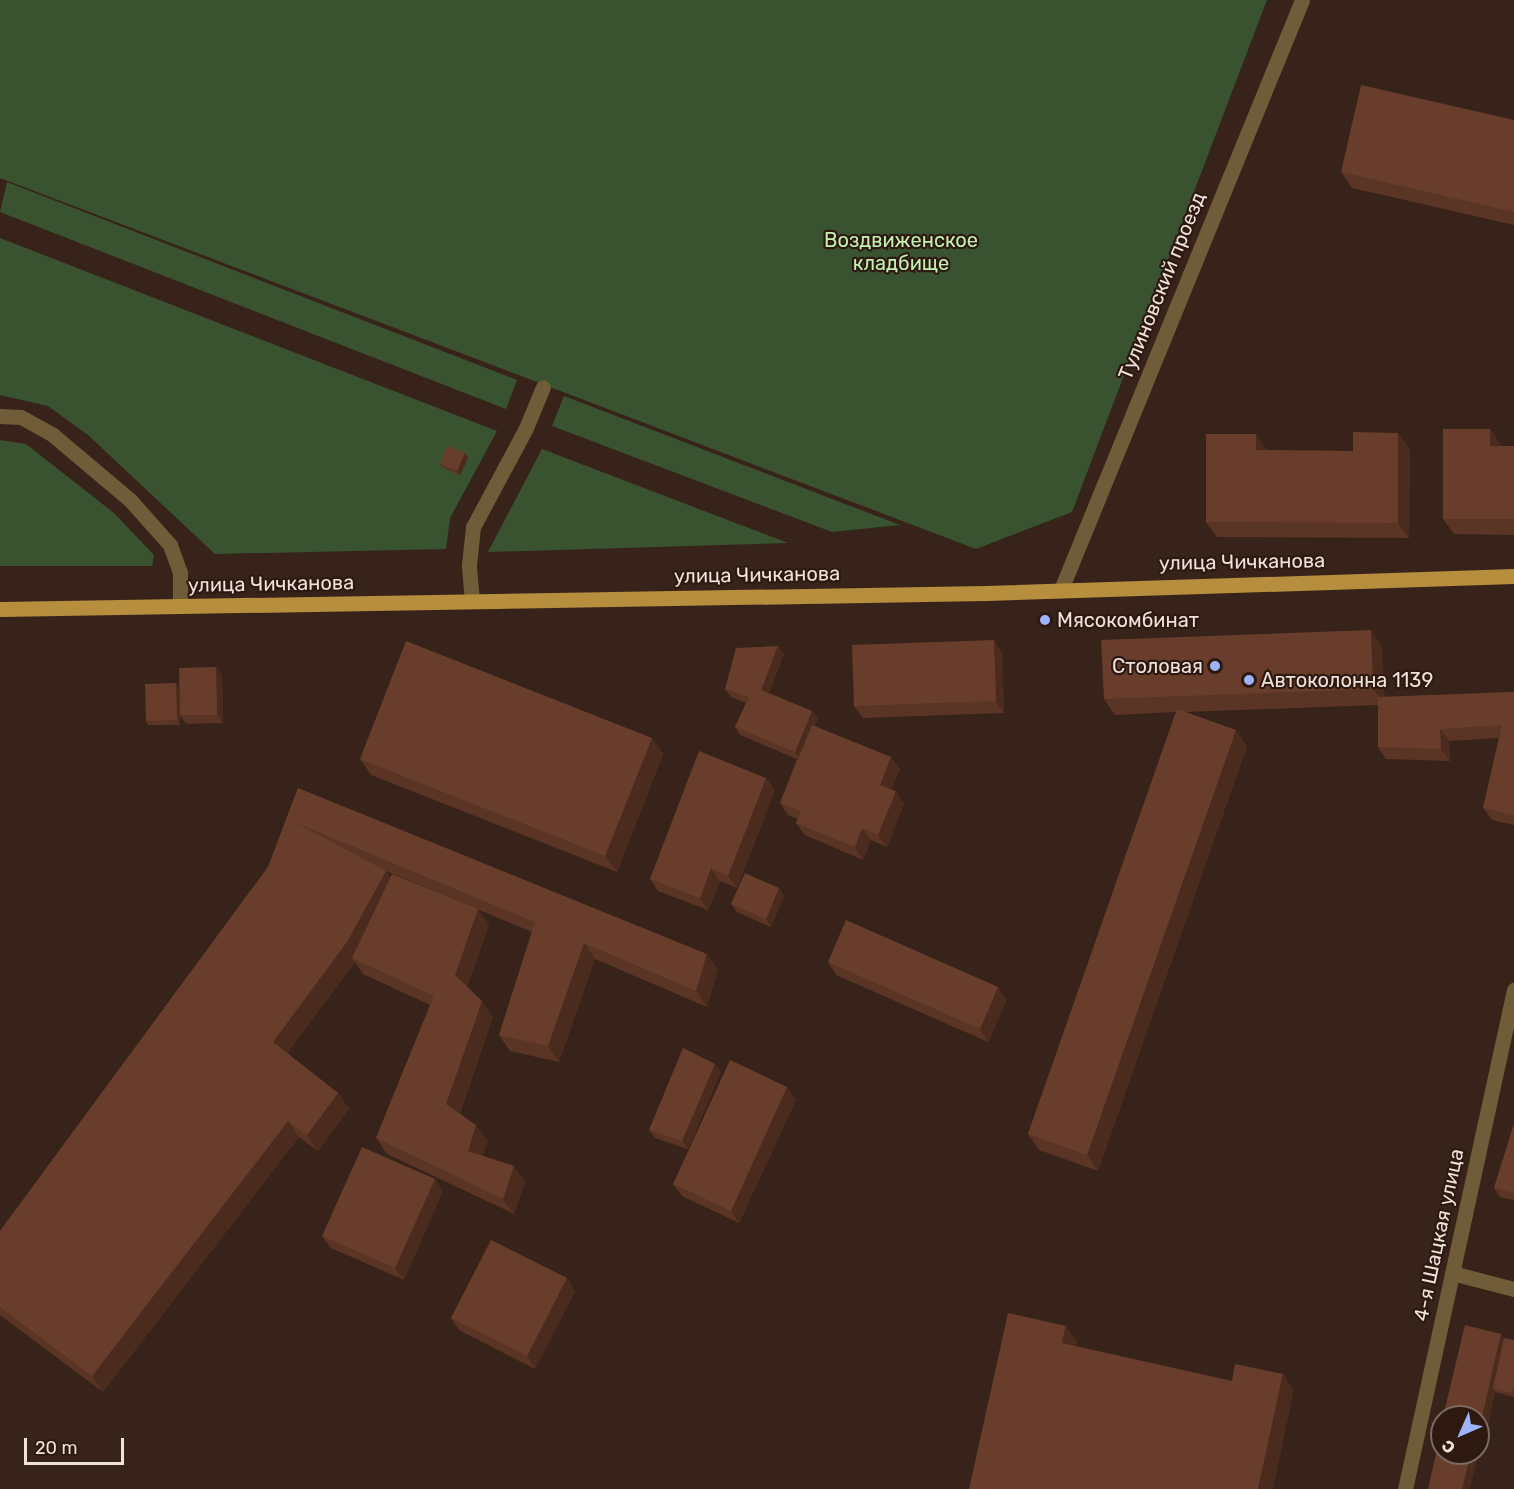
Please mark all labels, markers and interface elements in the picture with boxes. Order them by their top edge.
street label: Тулиновский проезд [1113,189,1211,383]
park label: Воздвиженское кладбище [824,228,978,275]
street label: улица Чичканова [1159,549,1325,575]
street label: улица Чичканова [674,562,840,588]
street label: улица Чичканова [188,571,354,597]
place label: Мясокомбинат [1057,608,1199,632]
marker: Мясокомбинат [1038,613,1052,627]
place label: Столовая [1112,654,1203,678]
marker: Столовая [1208,659,1222,673]
place label: Автоколонна 1139 [1261,668,1433,692]
marker: Автоколонна 1139 [1242,673,1256,687]
street label: 4-я Шацкая улица [1409,1147,1469,1323]
north arrow [1430,1405,1490,1465]
scale bar [27,1426,128,1464]
text: С [1438,1436,1459,1457]
text: 20 m [35,1437,77,1459]

